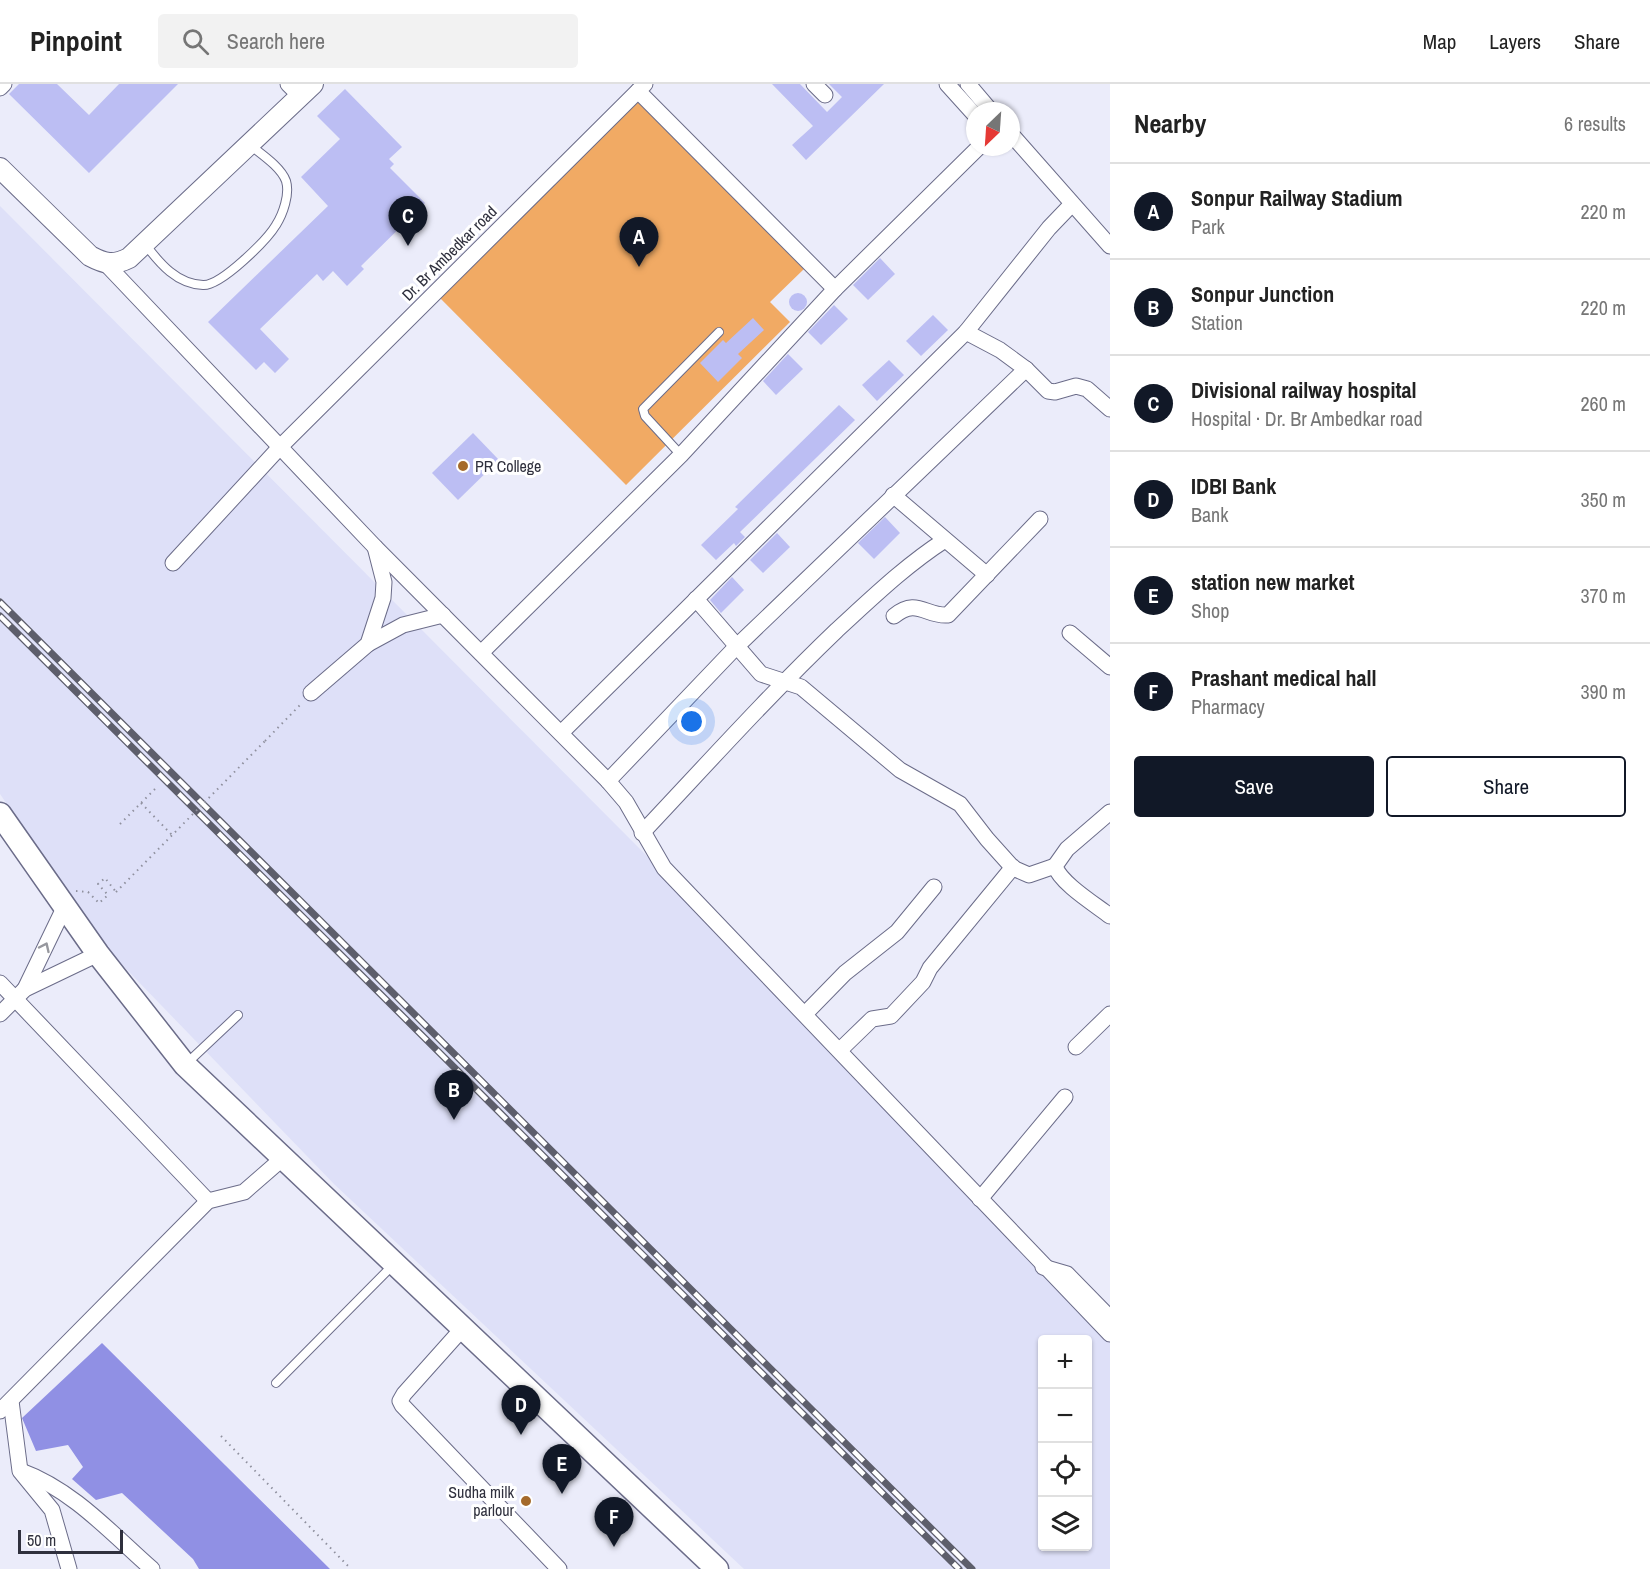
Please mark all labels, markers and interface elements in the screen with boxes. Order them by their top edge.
search box [158,14,578,68]
text: Pinpoint [30,22,122,60]
icon: search [179,25,212,58]
text: Search here [227,26,325,56]
text: Map [1423,27,1456,56]
text: Layers [1489,27,1541,56]
text: Share [1574,27,1620,56]
north arrow [966,102,1020,156]
text: Nearby [1134,106,1206,141]
text: 6 results [1564,110,1626,137]
text: Sonpur Railway Stadium [1191,183,1403,213]
pin: C [388,196,428,246]
text: A [1148,198,1159,225]
text: 220 m [1580,198,1626,225]
street label: Dr. Br Ambedkar road [397,201,501,305]
text: Park [1191,213,1225,240]
pin: A [620,218,658,267]
text: Sonpur Junction [1191,279,1334,309]
text: B [1148,294,1159,321]
text: 220 m [1580,294,1626,321]
text: Station [1191,309,1243,336]
text: Divisional railway hospital [1191,375,1417,405]
text: C [1148,390,1159,417]
text: 260 m [1580,390,1626,417]
text: Hospital · Dr. Br Ambedkar road [1191,405,1423,432]
place label: PR College [475,455,541,477]
marker: PR College [456,459,470,473]
text: IDBI Bank [1191,471,1276,501]
text: D [1148,486,1159,513]
text: 350 m [1580,486,1626,513]
text: Bank [1191,501,1228,528]
text: station new market [1191,567,1354,597]
text: E [1148,582,1159,609]
text: 370 m [1580,582,1626,609]
text: Shop [1191,597,1229,624]
text: Prashant medical hall [1191,663,1377,693]
text: F [1148,678,1159,705]
text: 390 m [1580,678,1626,705]
text: Pharmacy [1191,693,1265,720]
your location [677,707,706,736]
button: Save [1134,756,1374,817]
button: Share [1386,756,1626,817]
one-way arrow [37,943,49,954]
pin: B [434,1070,474,1120]
map controls [1038,1335,1092,1551]
button: + [1038,1335,1092,1389]
pin: D [502,1386,540,1435]
button: − [1038,1389,1092,1443]
button: locate [1038,1443,1092,1497]
pin: E [542,1444,582,1494]
place label: Sudha milk parlour [448,1481,515,1521]
marker: Sudha milk parlour [519,1494,533,1508]
button: layers [1038,1497,1092,1551]
pin: F [594,1498,634,1547]
scale bar [18,1527,123,1554]
text: 50 m [27,1529,56,1551]

